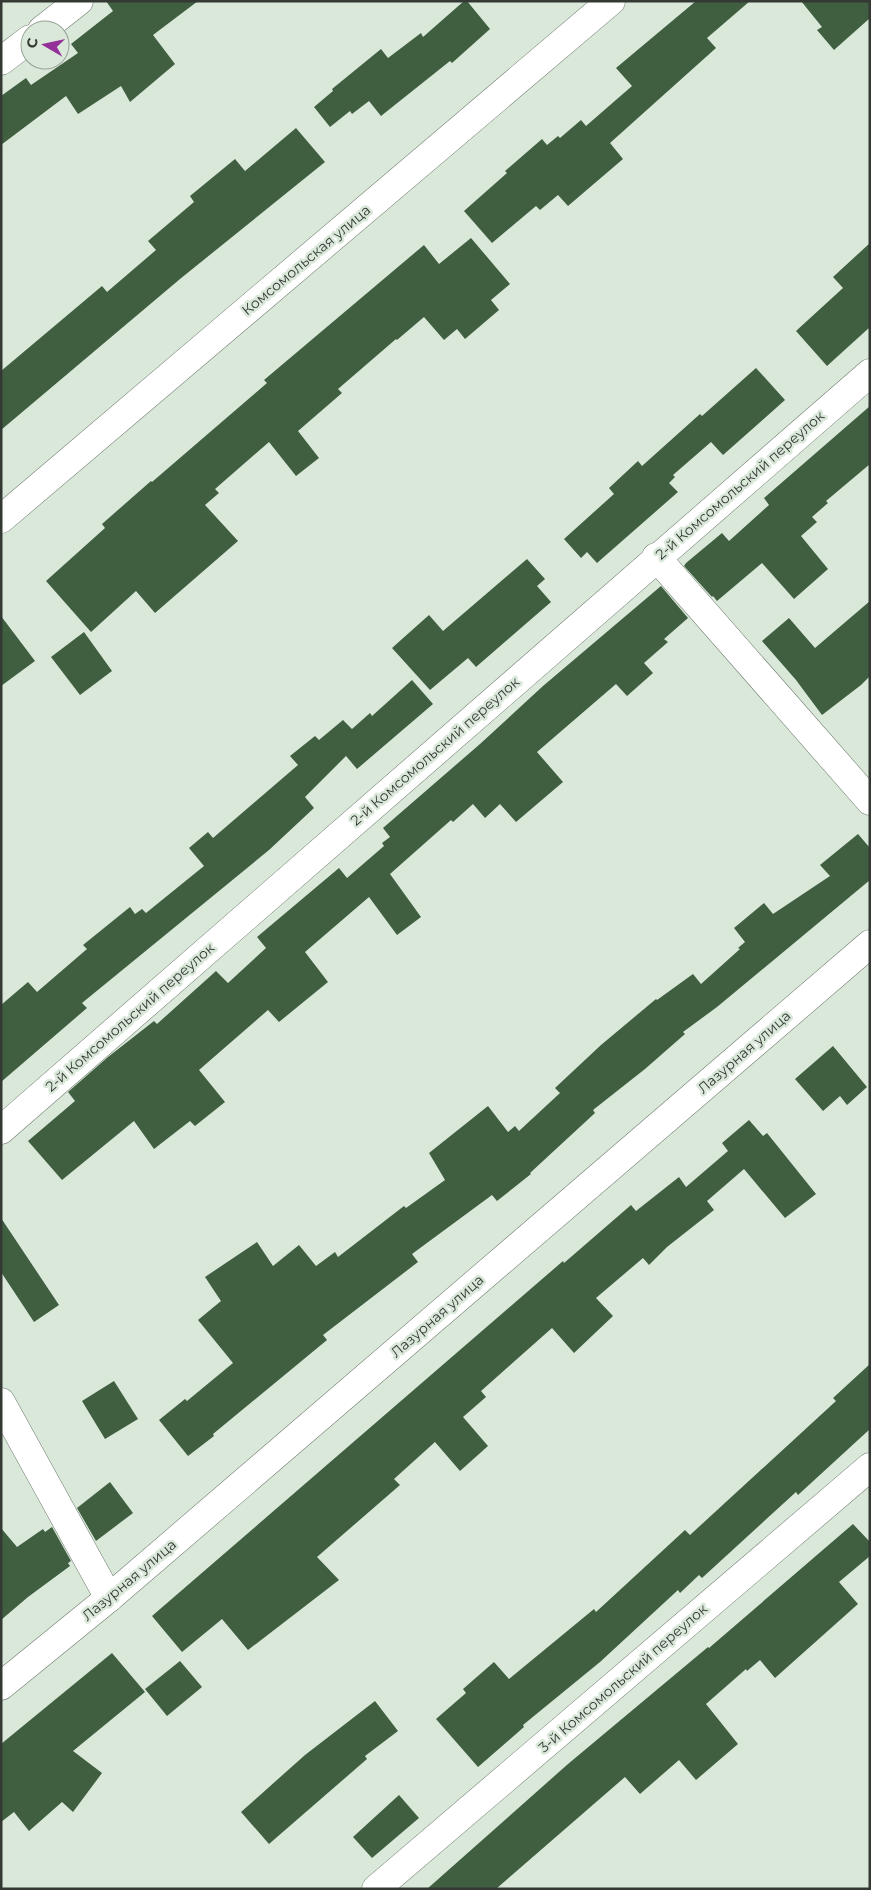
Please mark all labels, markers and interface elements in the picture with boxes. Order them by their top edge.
north arrow [20,20,70,70]
text: С [22,37,42,49]
street label: Комсомольская улица [238,201,374,319]
street label: 2-й Комсомольский переулок [652,407,828,563]
street label: 2-й Комсомольский переулок [347,673,523,829]
street label: 2-й Комсомольский переулок [42,939,218,1095]
street label: Лазурная улица [694,1007,794,1097]
street label: Лазурная улица [387,1271,487,1361]
street label: Лазурная улица [78,1535,180,1625]
street label: 3-й Комсомольский переулок [535,1600,711,1756]

